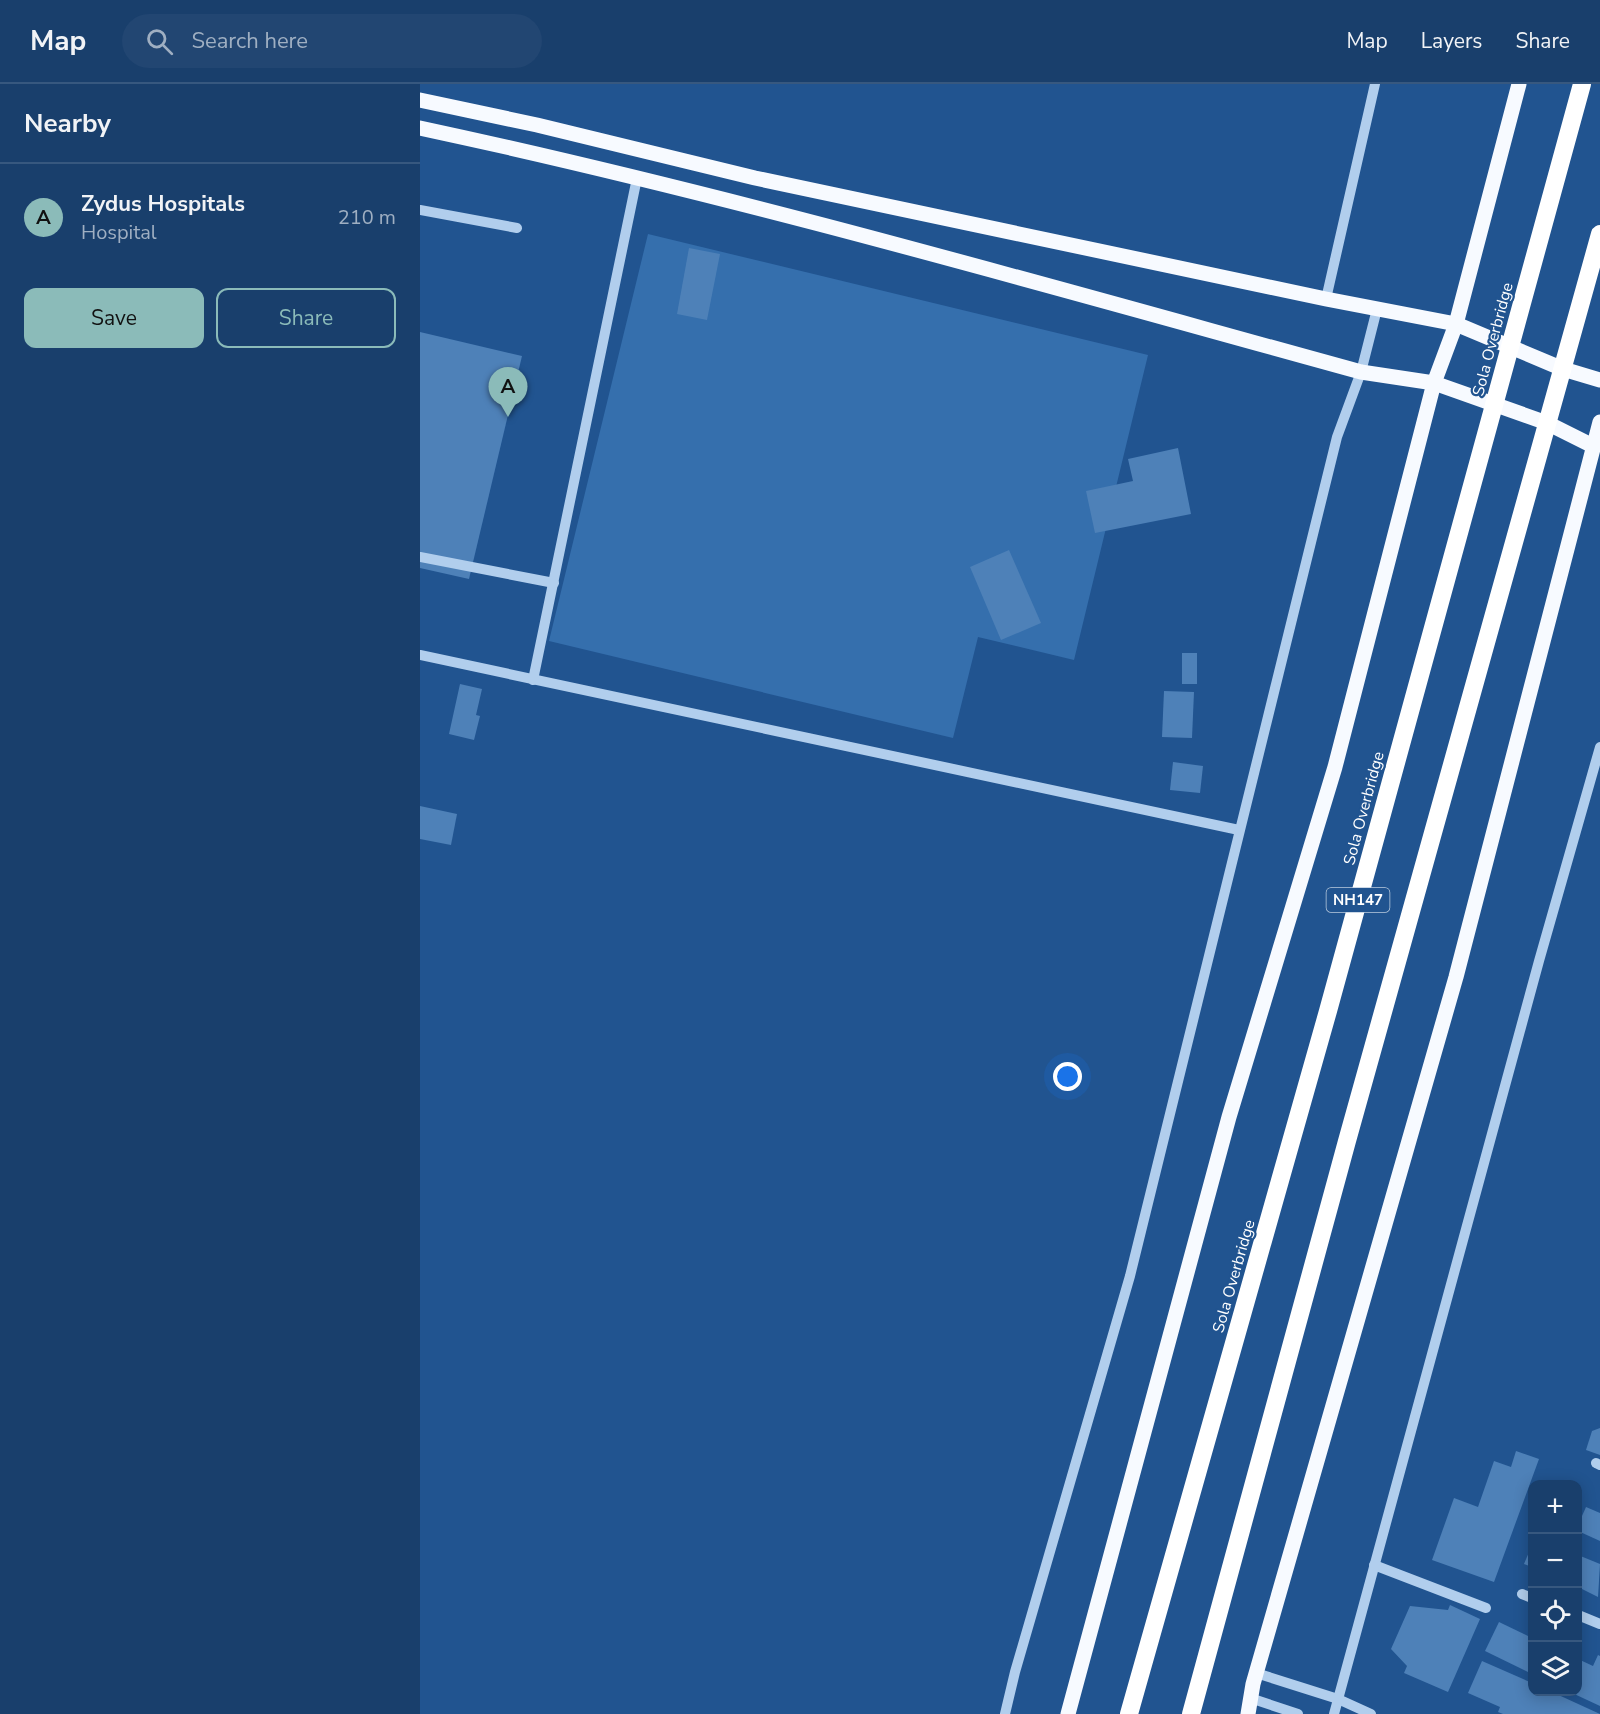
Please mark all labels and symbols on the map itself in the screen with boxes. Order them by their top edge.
street label: Sola Overbridge [1467,280,1519,398]
pin: A [488,368,527,417]
street label: Sola Overbridge [1338,749,1390,867]
road number: NH147 [1326,888,1390,912]
your location [1053,1062,1082,1091]
street label: Sola Overbridge [1207,1217,1261,1335]

